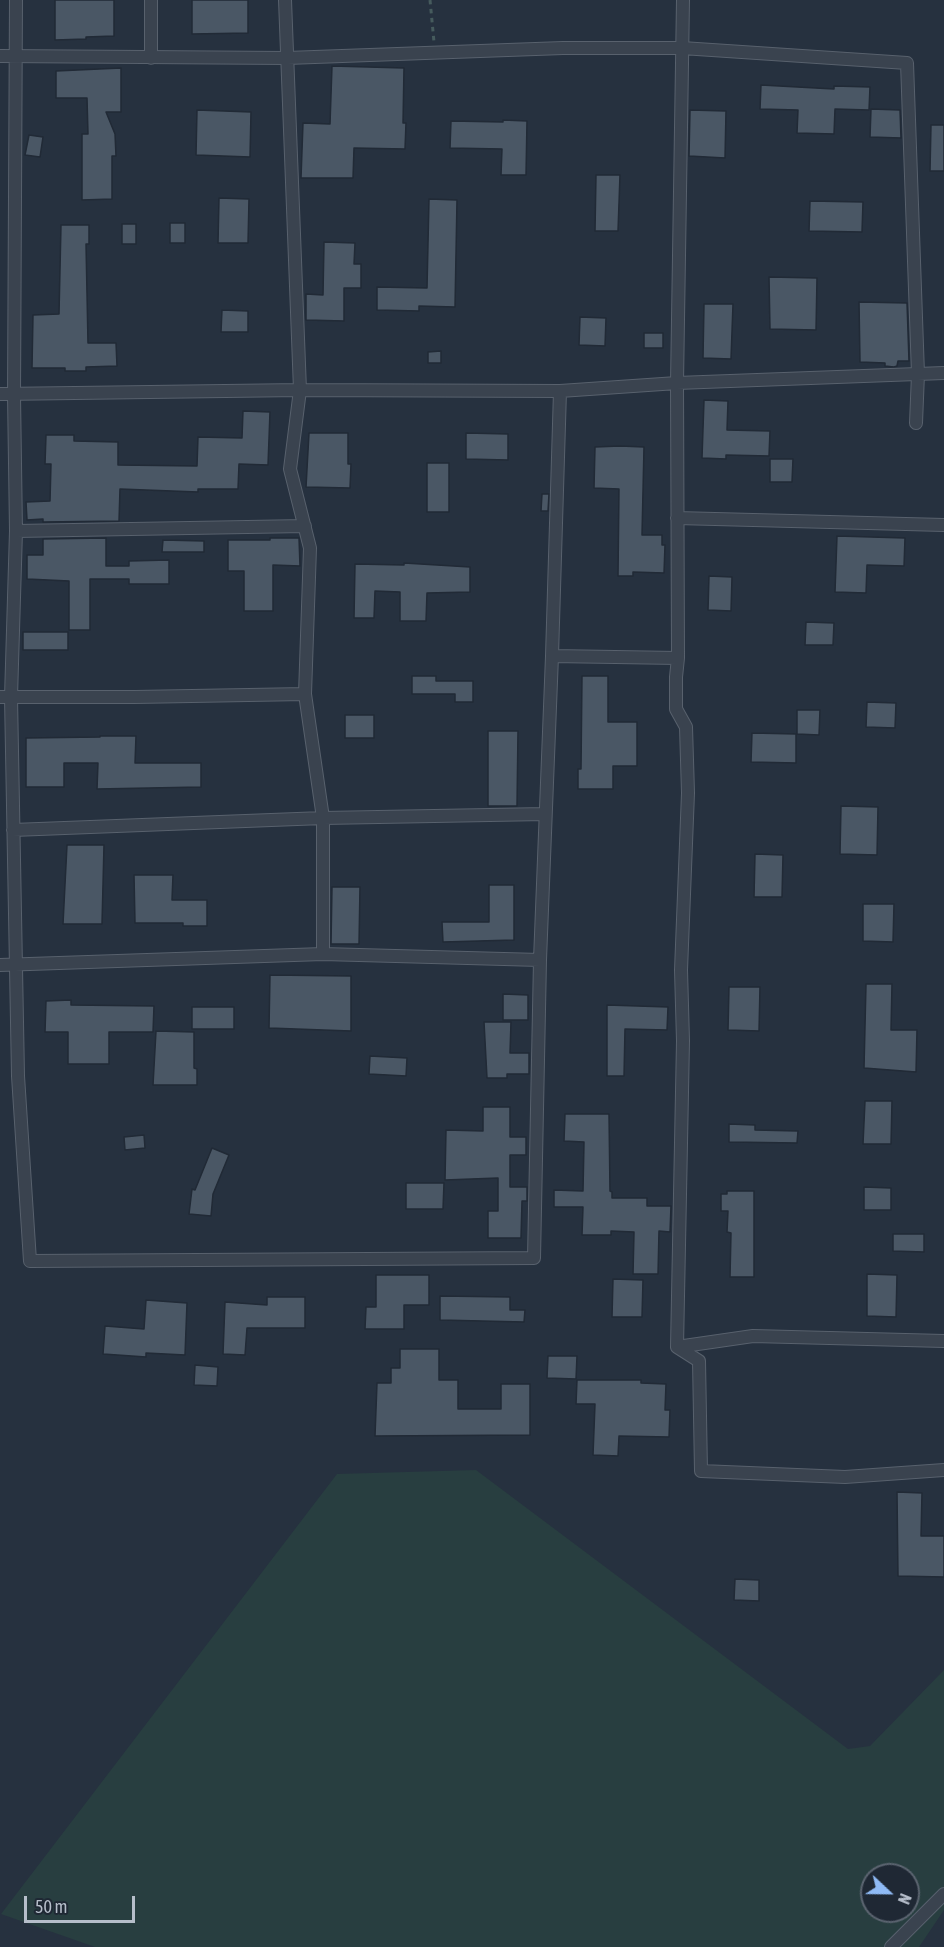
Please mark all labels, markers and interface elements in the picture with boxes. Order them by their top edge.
north arrow [860,1863,920,1923]
scale bar [27,1884,138,1922]
text: N [895,1891,915,1907]
text: 50 m [35,1896,67,1917]

